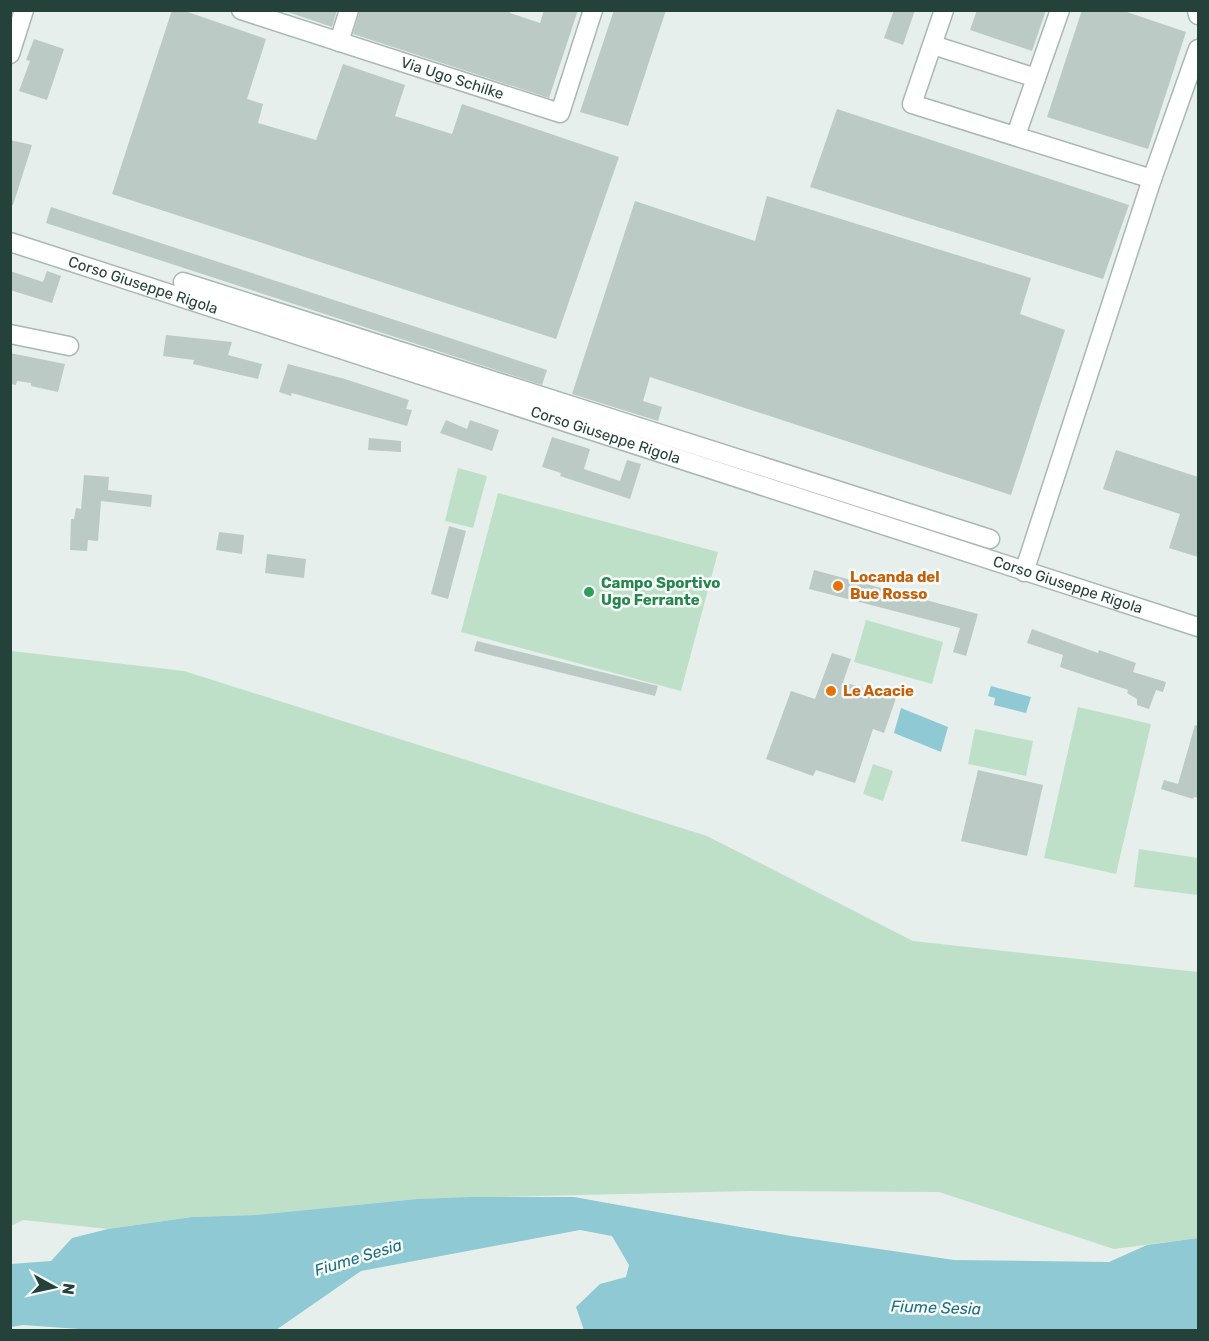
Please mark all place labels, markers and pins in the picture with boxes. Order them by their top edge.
place label: Locanda del Bue Rosso [850,568,940,603]
place label: Campo Sportivo Ugo Ferrante [601,574,720,609]
marker: Locanda del Bue Rosso [831,579,845,593]
marker: Campo Sportivo Ugo Ferrante [582,585,596,599]
place label: Le Acacie [843,682,914,700]
marker: Le Acacie [824,684,838,698]

